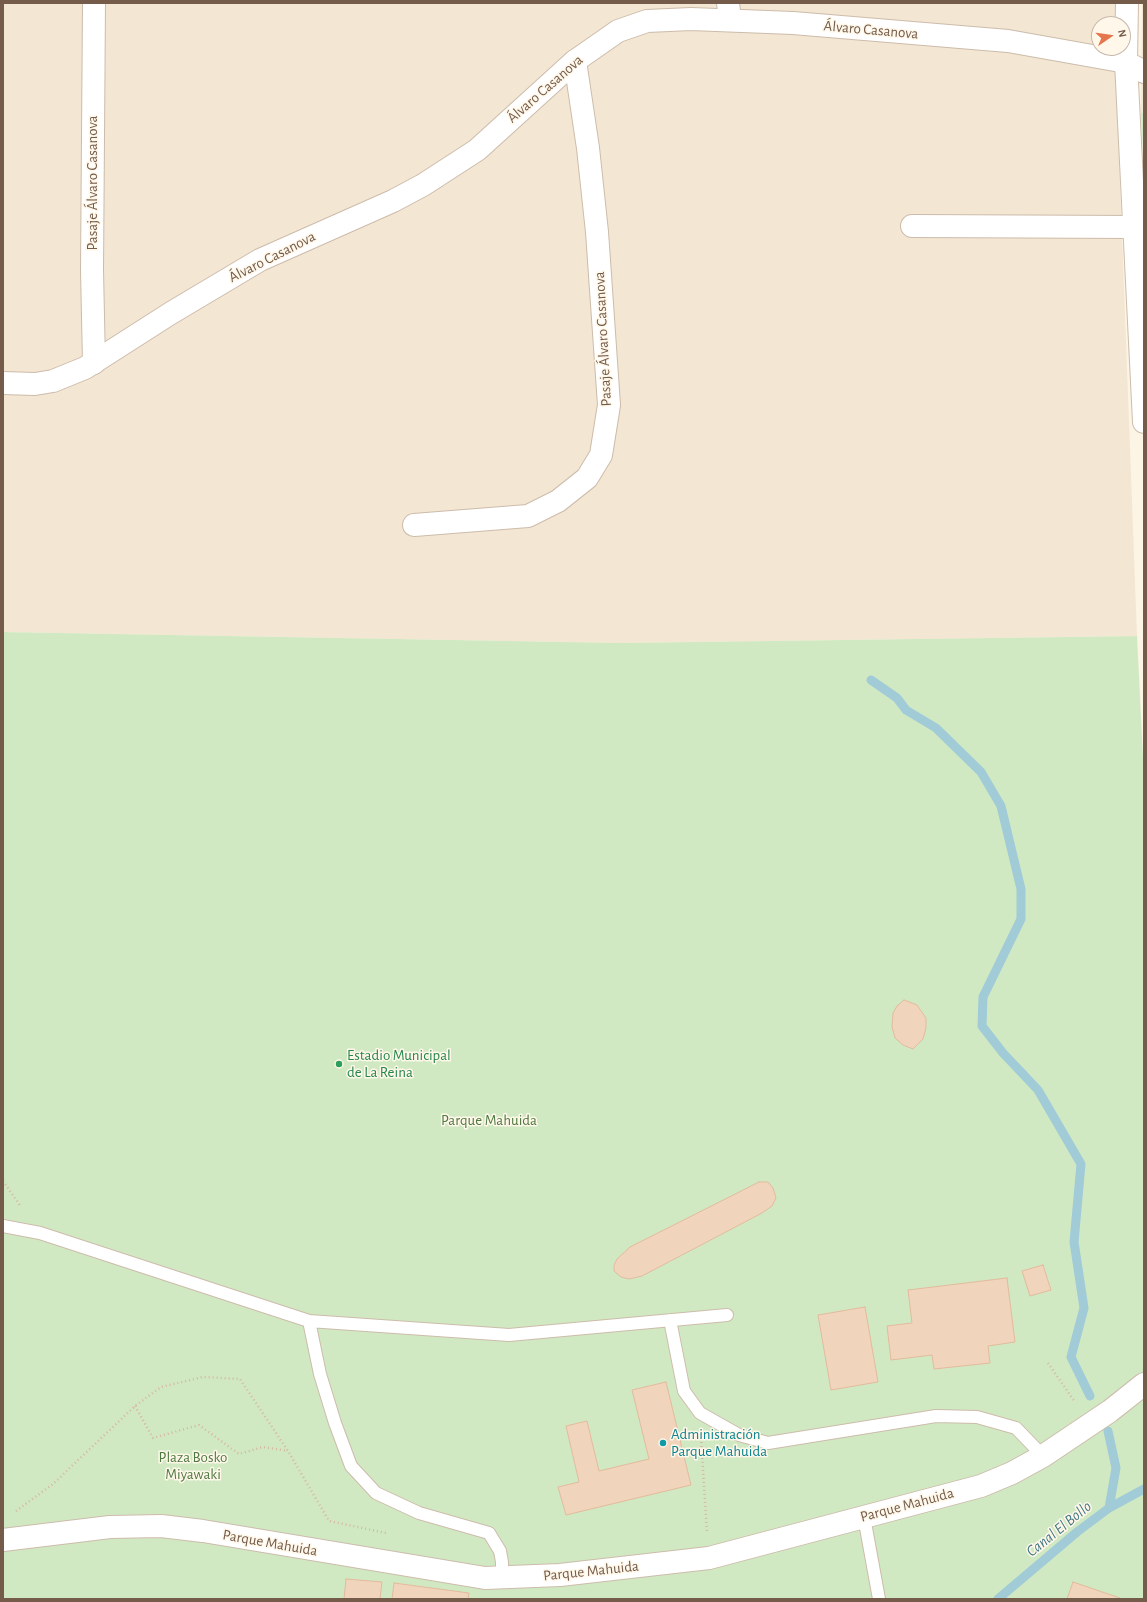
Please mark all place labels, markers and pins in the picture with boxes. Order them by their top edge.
place label: Estadio Municipal de La Reina [347,1046,451,1081]
marker: Estadio Municipal de La Reina [334,1059,344,1069]
place label: Administración Parque Mahuida [671,1425,767,1460]
marker: Administración Parque Mahuida [658,1438,668,1448]

